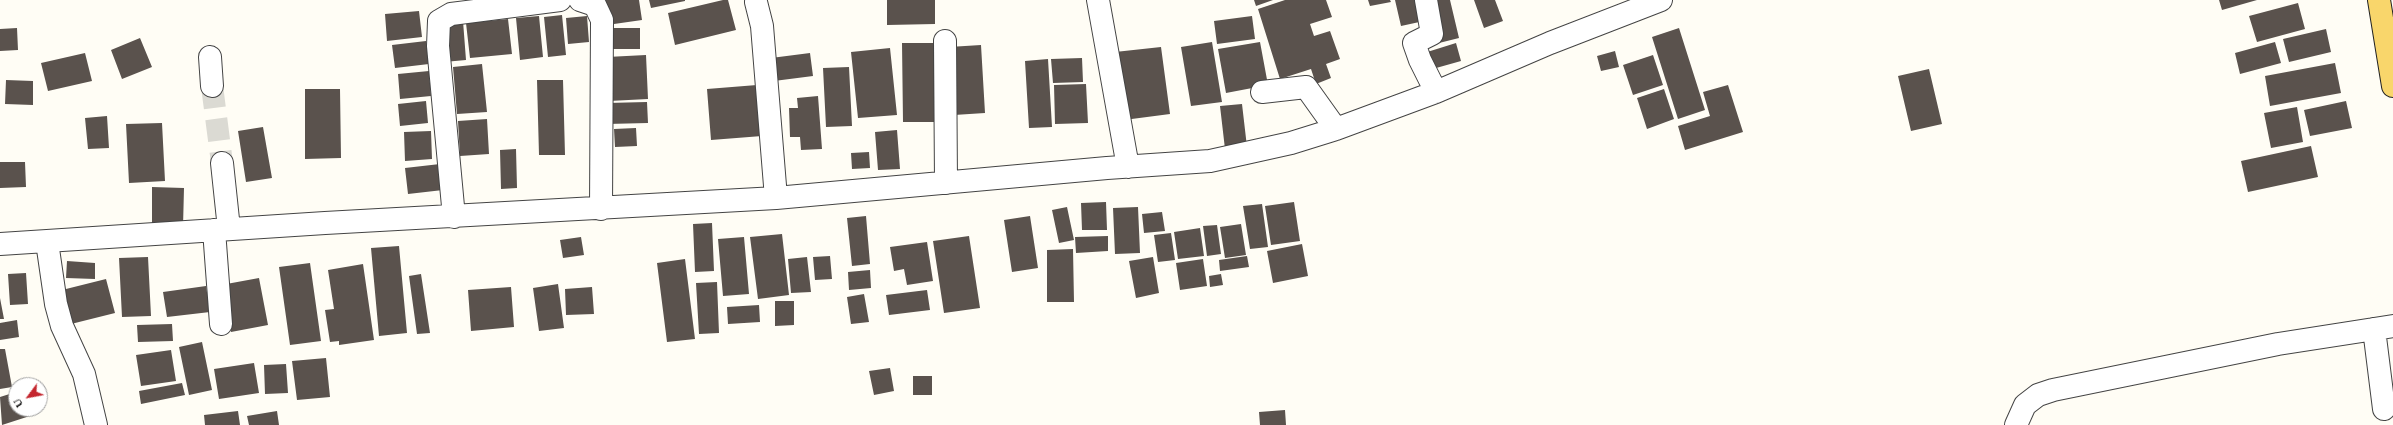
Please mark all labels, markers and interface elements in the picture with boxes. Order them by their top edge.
north arrow [8,377,48,417]
text: U [9,395,28,412]

